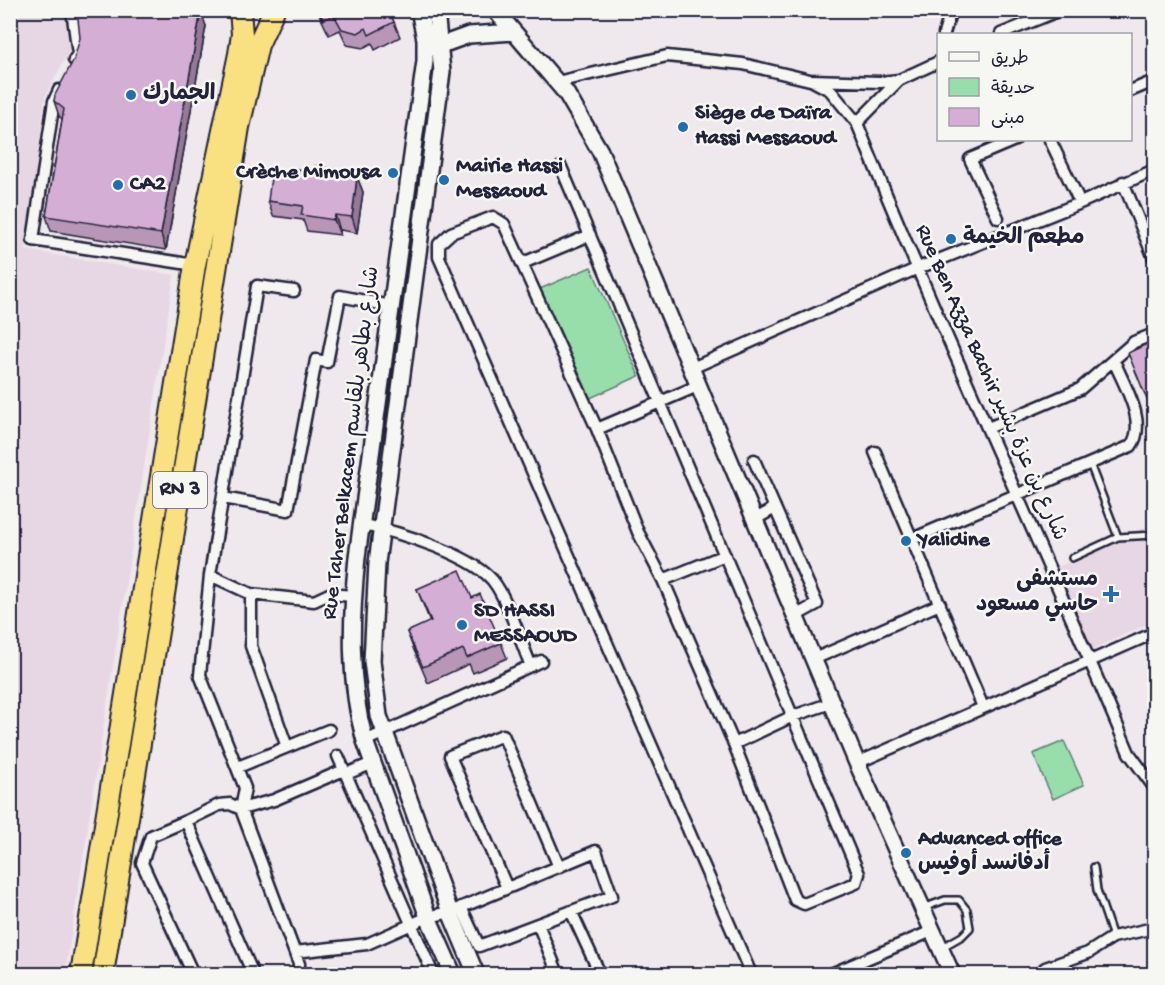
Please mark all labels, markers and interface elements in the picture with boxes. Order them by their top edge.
legend [937,33,1132,141]
text: طريق [991,49,1029,70]
text: حديقة [991,79,1035,100]
place label: الجمارك [143,82,215,108]
marker: الجمارك [124,88,138,102]
place label: Siège de Daïra Hassi Messaoud [695,101,838,152]
text: مبنى [991,109,1025,130]
marker: Siège de Daïra Hassi Messaoud [676,120,690,134]
place label: Mairie Hassi Messaoud [456,154,563,205]
place label: Crèche Mimousa [235,160,383,186]
marker: Crèche Mimousa [386,166,400,180]
place label: CA2 [129,172,166,198]
marker: Mairie Hassi Messaoud [437,173,451,187]
marker: CA2 [111,178,125,192]
street label: Rue Ben Azza Bachir شارع بن عزة بشير [908,221,1072,545]
place label: مطعم الخيمة [963,225,1084,252]
marker: مطعم الخيمة [944,232,958,246]
street label: Rue Taher Belkacem شارع بطاهر بلقاسم [317,265,387,621]
road number: RN 3 [153,472,207,508]
place label: Yalidine [915,528,990,554]
marker: Yalidine [899,534,913,548]
place label: مستشفى حاسي مسعود [976,568,1098,622]
marker: مستشفى حاسي مسعود [1102,585,1120,603]
place label: SD HASSI MESSAOUD [474,599,577,650]
marker: SD HASSI MESSAOUD [455,618,469,632]
place label: Advanced office أدفانسد أوفيس [917,827,1062,878]
marker: Advanced office أدفانسد أوفيس [899,846,913,860]

